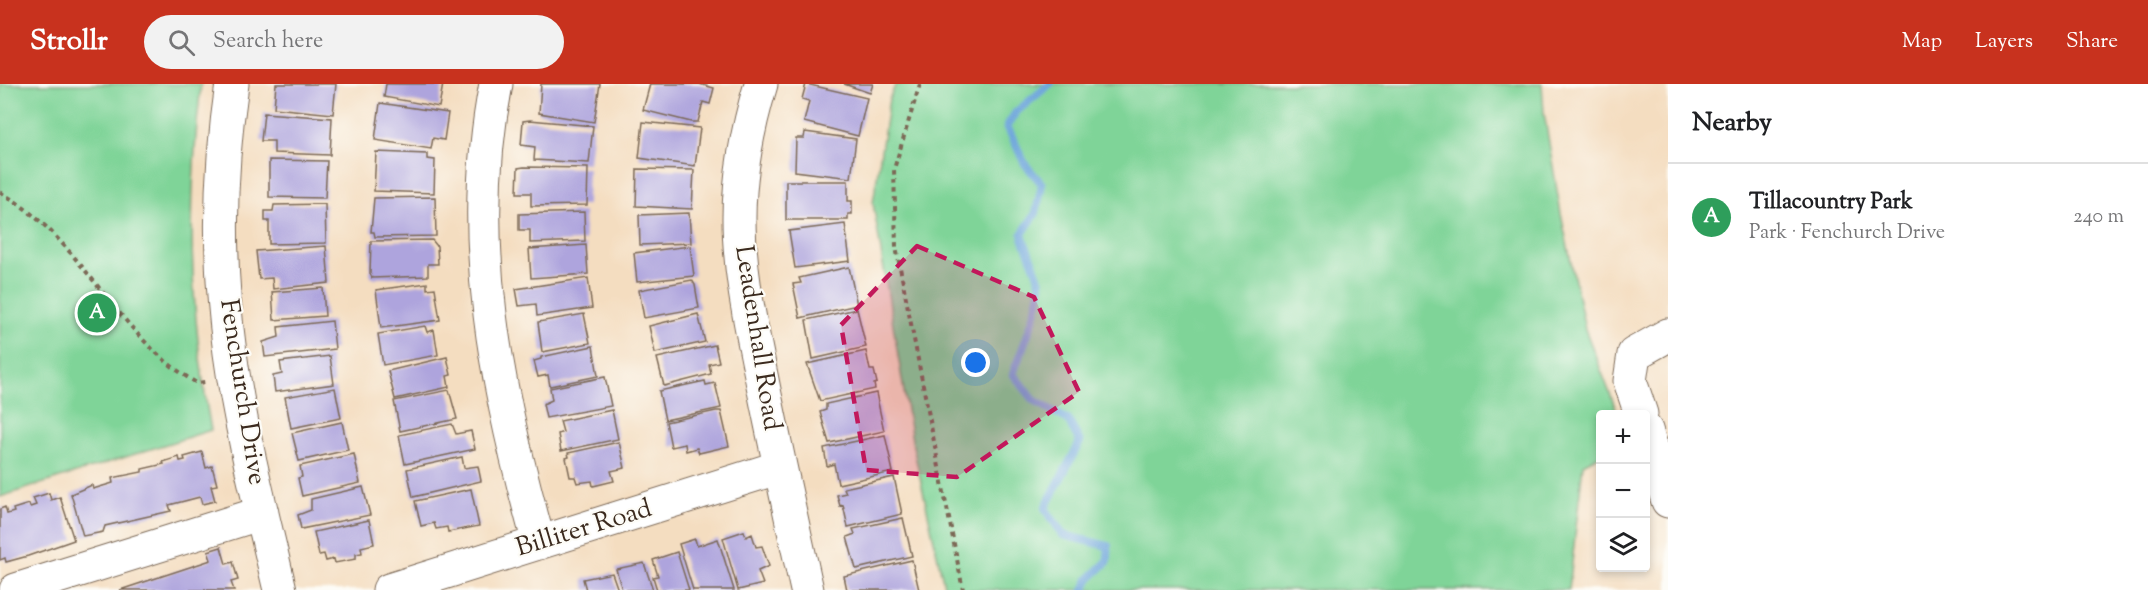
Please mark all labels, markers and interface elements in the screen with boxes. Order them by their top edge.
search box [144,15,564,69]
text: Strollr [30,22,108,62]
icon: search [165,26,198,59]
text: Search here [213,26,323,58]
text: Map [1902,27,1942,57]
text: Layers [1975,27,2033,57]
text: Share [2066,27,2118,57]
text: Nearby [1692,105,1772,142]
text: Tillacountry Park [1749,187,1913,219]
text: A [1703,203,1720,232]
text: 240 m [2073,203,2124,232]
text: Park · Fenchurch Drive [1749,219,1945,248]
street label: Leadenhall Road [724,243,790,434]
pin: A [78,290,116,336]
street label: Fenchurch Drive [209,296,275,488]
your location [961,348,990,377]
map controls [1596,410,1650,572]
button: + [1596,410,1650,464]
button: − [1596,464,1650,518]
street label: Billiter Road [512,491,657,567]
button: layers [1596,518,1650,572]

